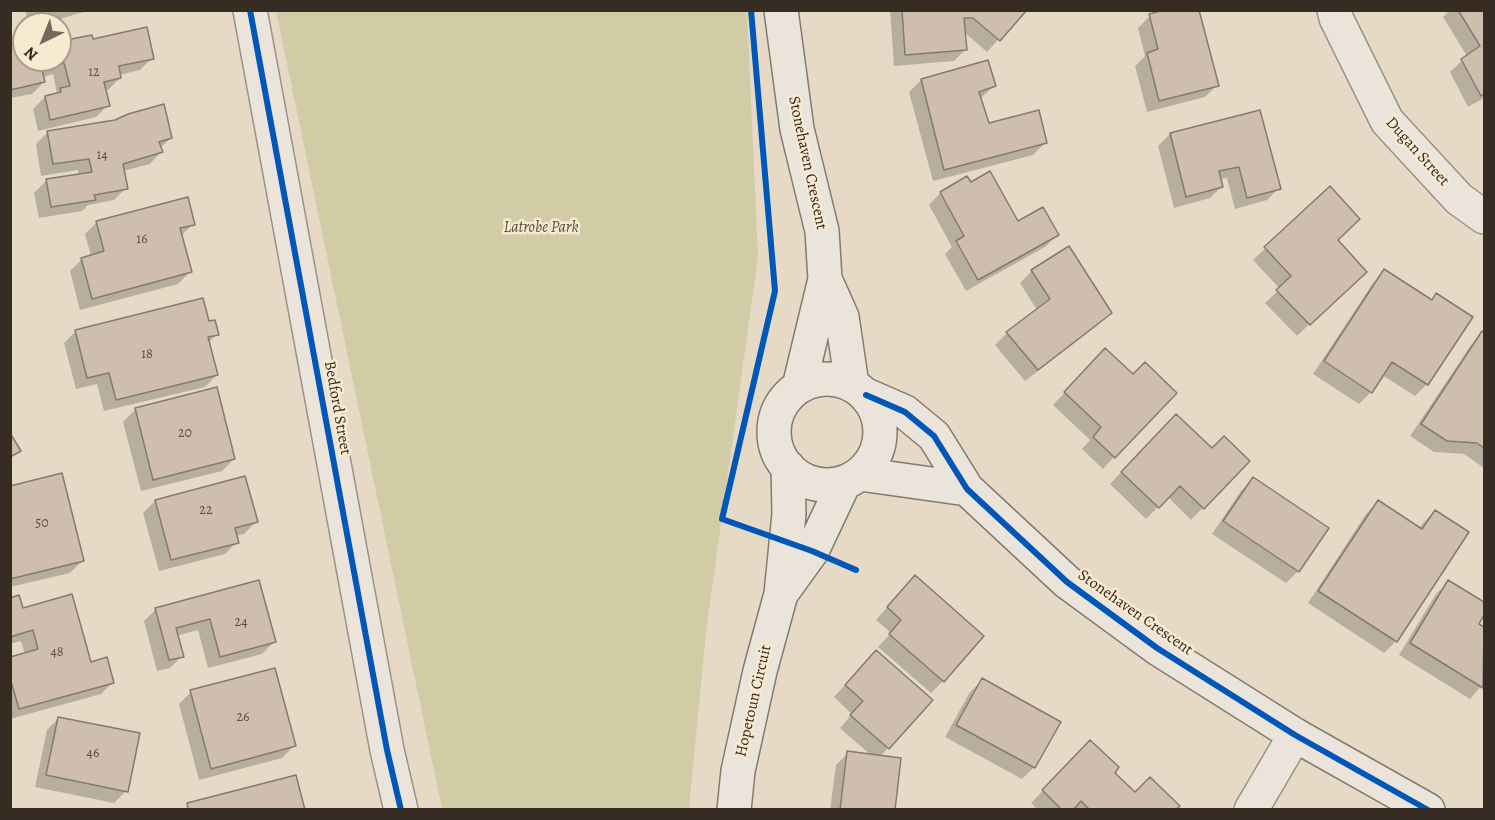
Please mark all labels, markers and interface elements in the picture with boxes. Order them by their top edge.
north arrow [12,12,72,72]
text: N [19,42,43,66]
house number: 12 [88,65,100,81]
street label: Stonehaven Crescent [783,94,831,232]
street label: Dugan Street [1381,113,1453,191]
house number: 14 [96,148,108,164]
park label: Latrobe Park [503,218,579,238]
house number: 16 [136,232,148,248]
house number: 18 [141,347,153,363]
street label: Bedford Street [319,359,355,457]
house number: 20 [178,426,192,442]
house number: 22 [199,503,213,519]
house number: 50 [35,516,49,532]
street label: Stonehaven Crescent [1074,566,1196,660]
house number: 24 [235,615,247,631]
street label: Hopetoun Circuit [732,643,776,759]
house number: 48 [50,645,64,661]
house number: 26 [236,710,250,726]
house number: 46 [87,746,99,762]

